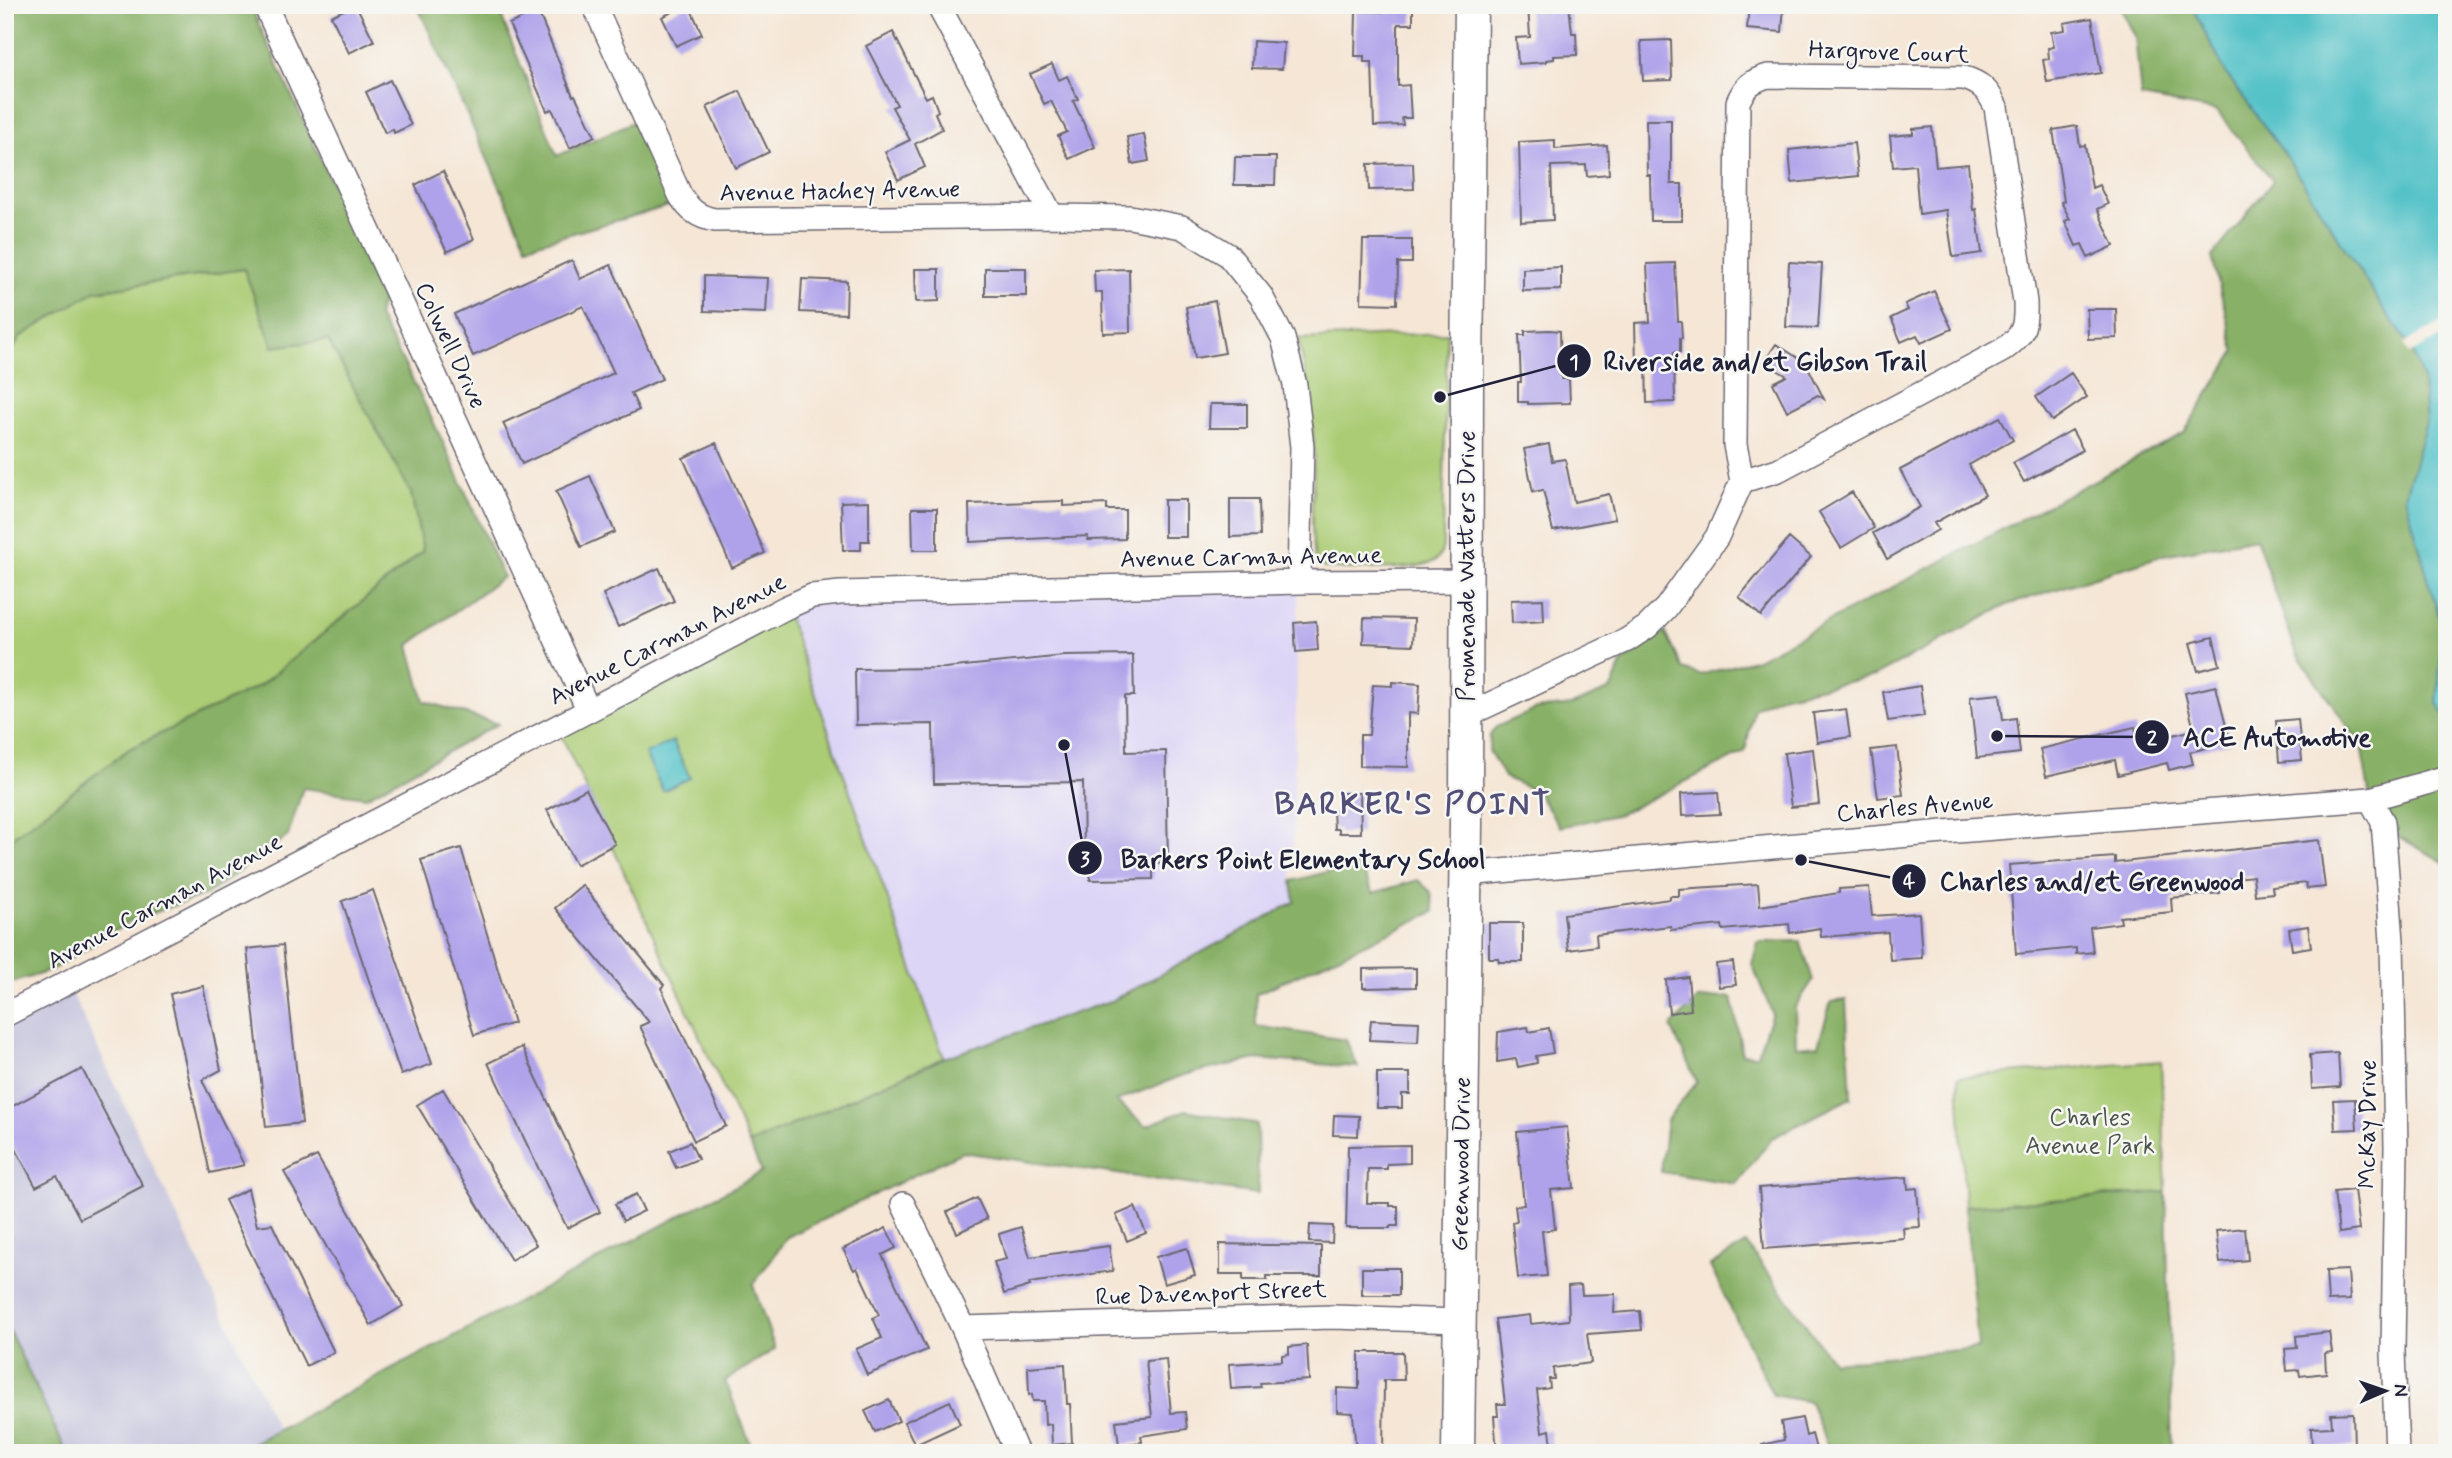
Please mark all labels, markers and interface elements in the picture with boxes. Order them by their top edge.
street label: Hargrove Court [1808,35,1970,73]
street label: Avenue Hachey Avenue [719,174,961,210]
street label: Colwell Drive [407,278,493,414]
callout: Riverside and/et Gibson Trail [1556,338,1939,385]
text: Riverside and/et Gibson Trail [1603,346,1927,380]
text: 1 [1569,349,1579,377]
street label: Promenade Watters Drive [1452,431,1483,701]
street label: Avenue Carman Avenue [1120,540,1382,576]
street label: Avenue Carman Avenue [544,567,792,713]
callout: ACE Automotive [2135,714,2384,761]
text: ACE Automotive [2183,722,2371,756]
text: 2 [2147,725,2158,753]
district label: BARKER'S POINT [1274,784,1552,826]
street label: Charles Avenue [1835,786,1995,830]
street label: Avenue Carman Avenue [42,827,288,977]
callout: Barkers Point Elementary School [1067,835,1504,882]
text: Barkers Point Elementary School [1121,844,1485,878]
text: 3 [1080,846,1090,874]
callout: Charles and/et Greenwood [1892,857,2258,904]
text: Charles and/et Greenwood [1940,866,2244,900]
text: 4 [1903,868,1916,896]
street label: McKay Drive [2353,1059,2384,1189]
street label: Greenwood Drive [1445,1076,1479,1252]
park label: Charles Avenue Park [2025,1103,2155,1162]
street label: Rue Davenport Street [1095,1274,1327,1314]
north arrow [2350,1356,2420,1426]
text: N [2388,1384,2413,1397]

